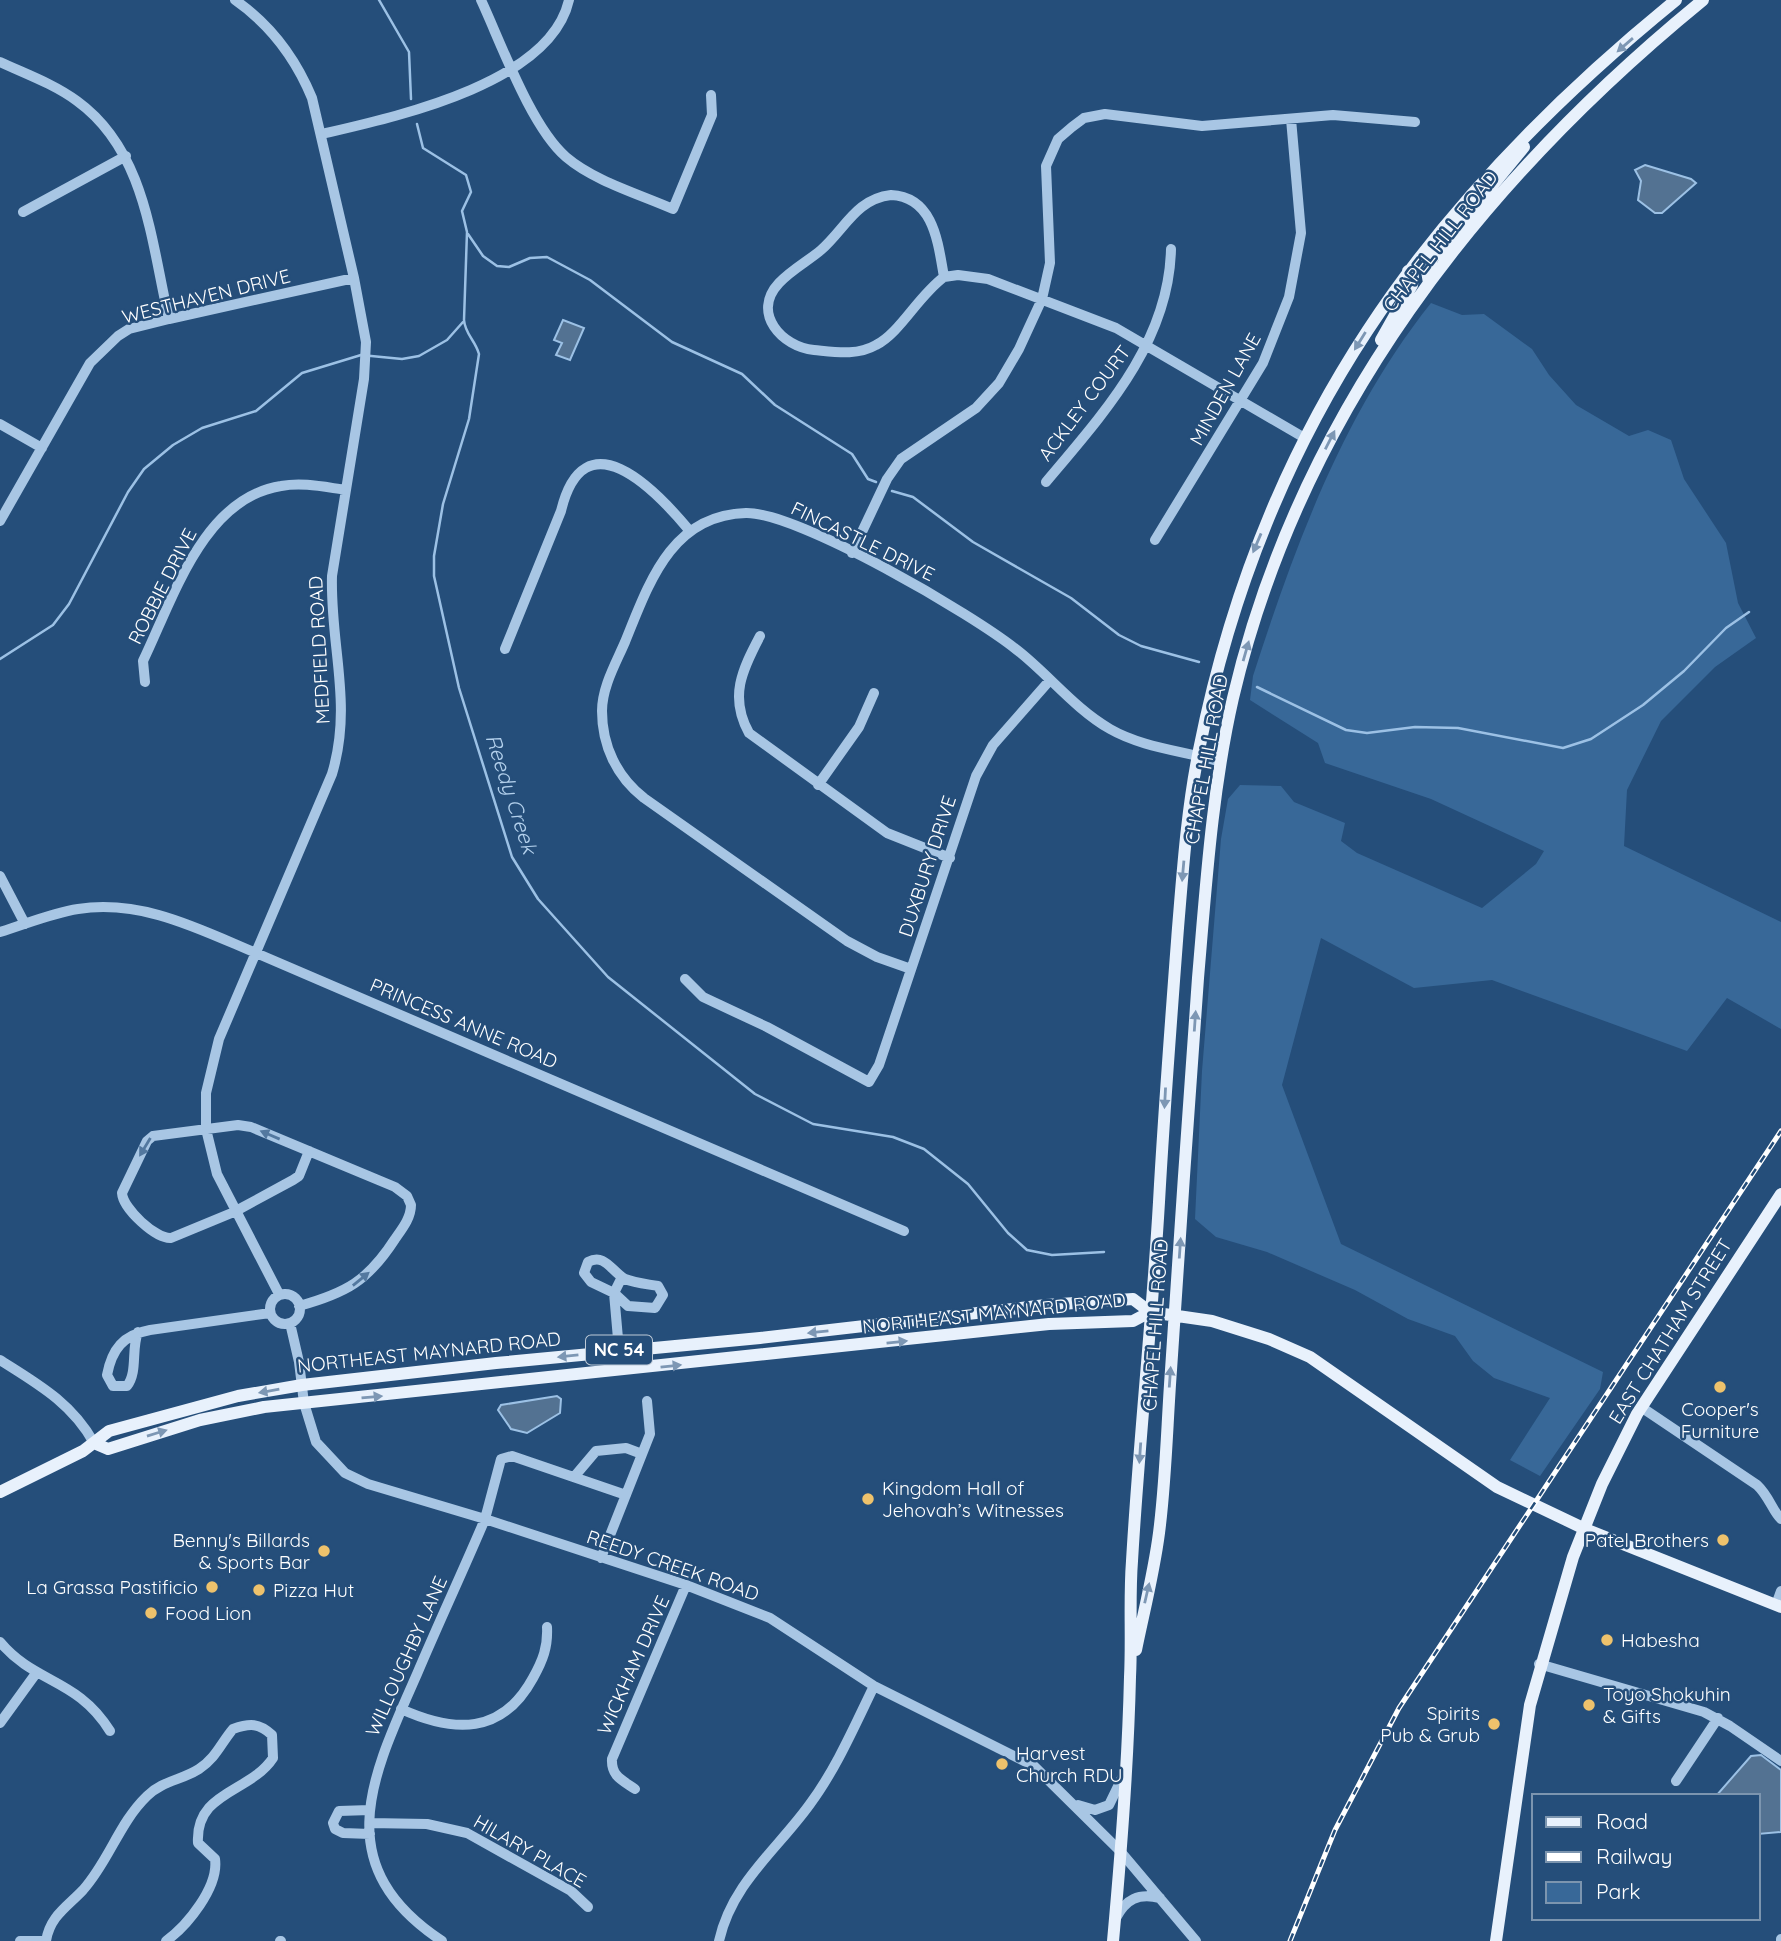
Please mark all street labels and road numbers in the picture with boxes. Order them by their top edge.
street label: CHAPEL HILL ROAD [1377,166,1503,316]
street label: WESTHAVEN DRIVE [119,263,293,329]
street label: MINDEN LANE [1184,329,1266,449]
street label: ACKLEY COURT [1033,340,1135,466]
street label: FINCASTLE DRIVE [787,496,939,586]
street label: ROBBIE DRIVE [122,524,202,648]
street label: MEDFIELD ROAD [303,575,335,725]
street label: CHAPEL HILL ROAD [1179,672,1233,846]
street label: DUXBURY DRIVE [893,792,961,940]
street label: PRINCESS ANNE ROAD [367,973,561,1073]
street label: EAST CHATHAM STREET [1603,1234,1737,1428]
street label: CHAPEL HILL ROAD [1137,1238,1173,1412]
street label: NORTHEAST MAYNARD ROAD [861,1287,1127,1339]
street label: NORTHEAST MAYNARD ROAD [296,1326,562,1378]
road number: NC 54 [586,1336,652,1364]
street label: REEDY CREEK ROAD [584,1524,762,1606]
street label: WILLOUGHBY LANE [360,1572,452,1740]
street label: WICKHAM DRIVE [592,1592,674,1738]
street label: HILARY PLACE [470,1809,590,1893]

